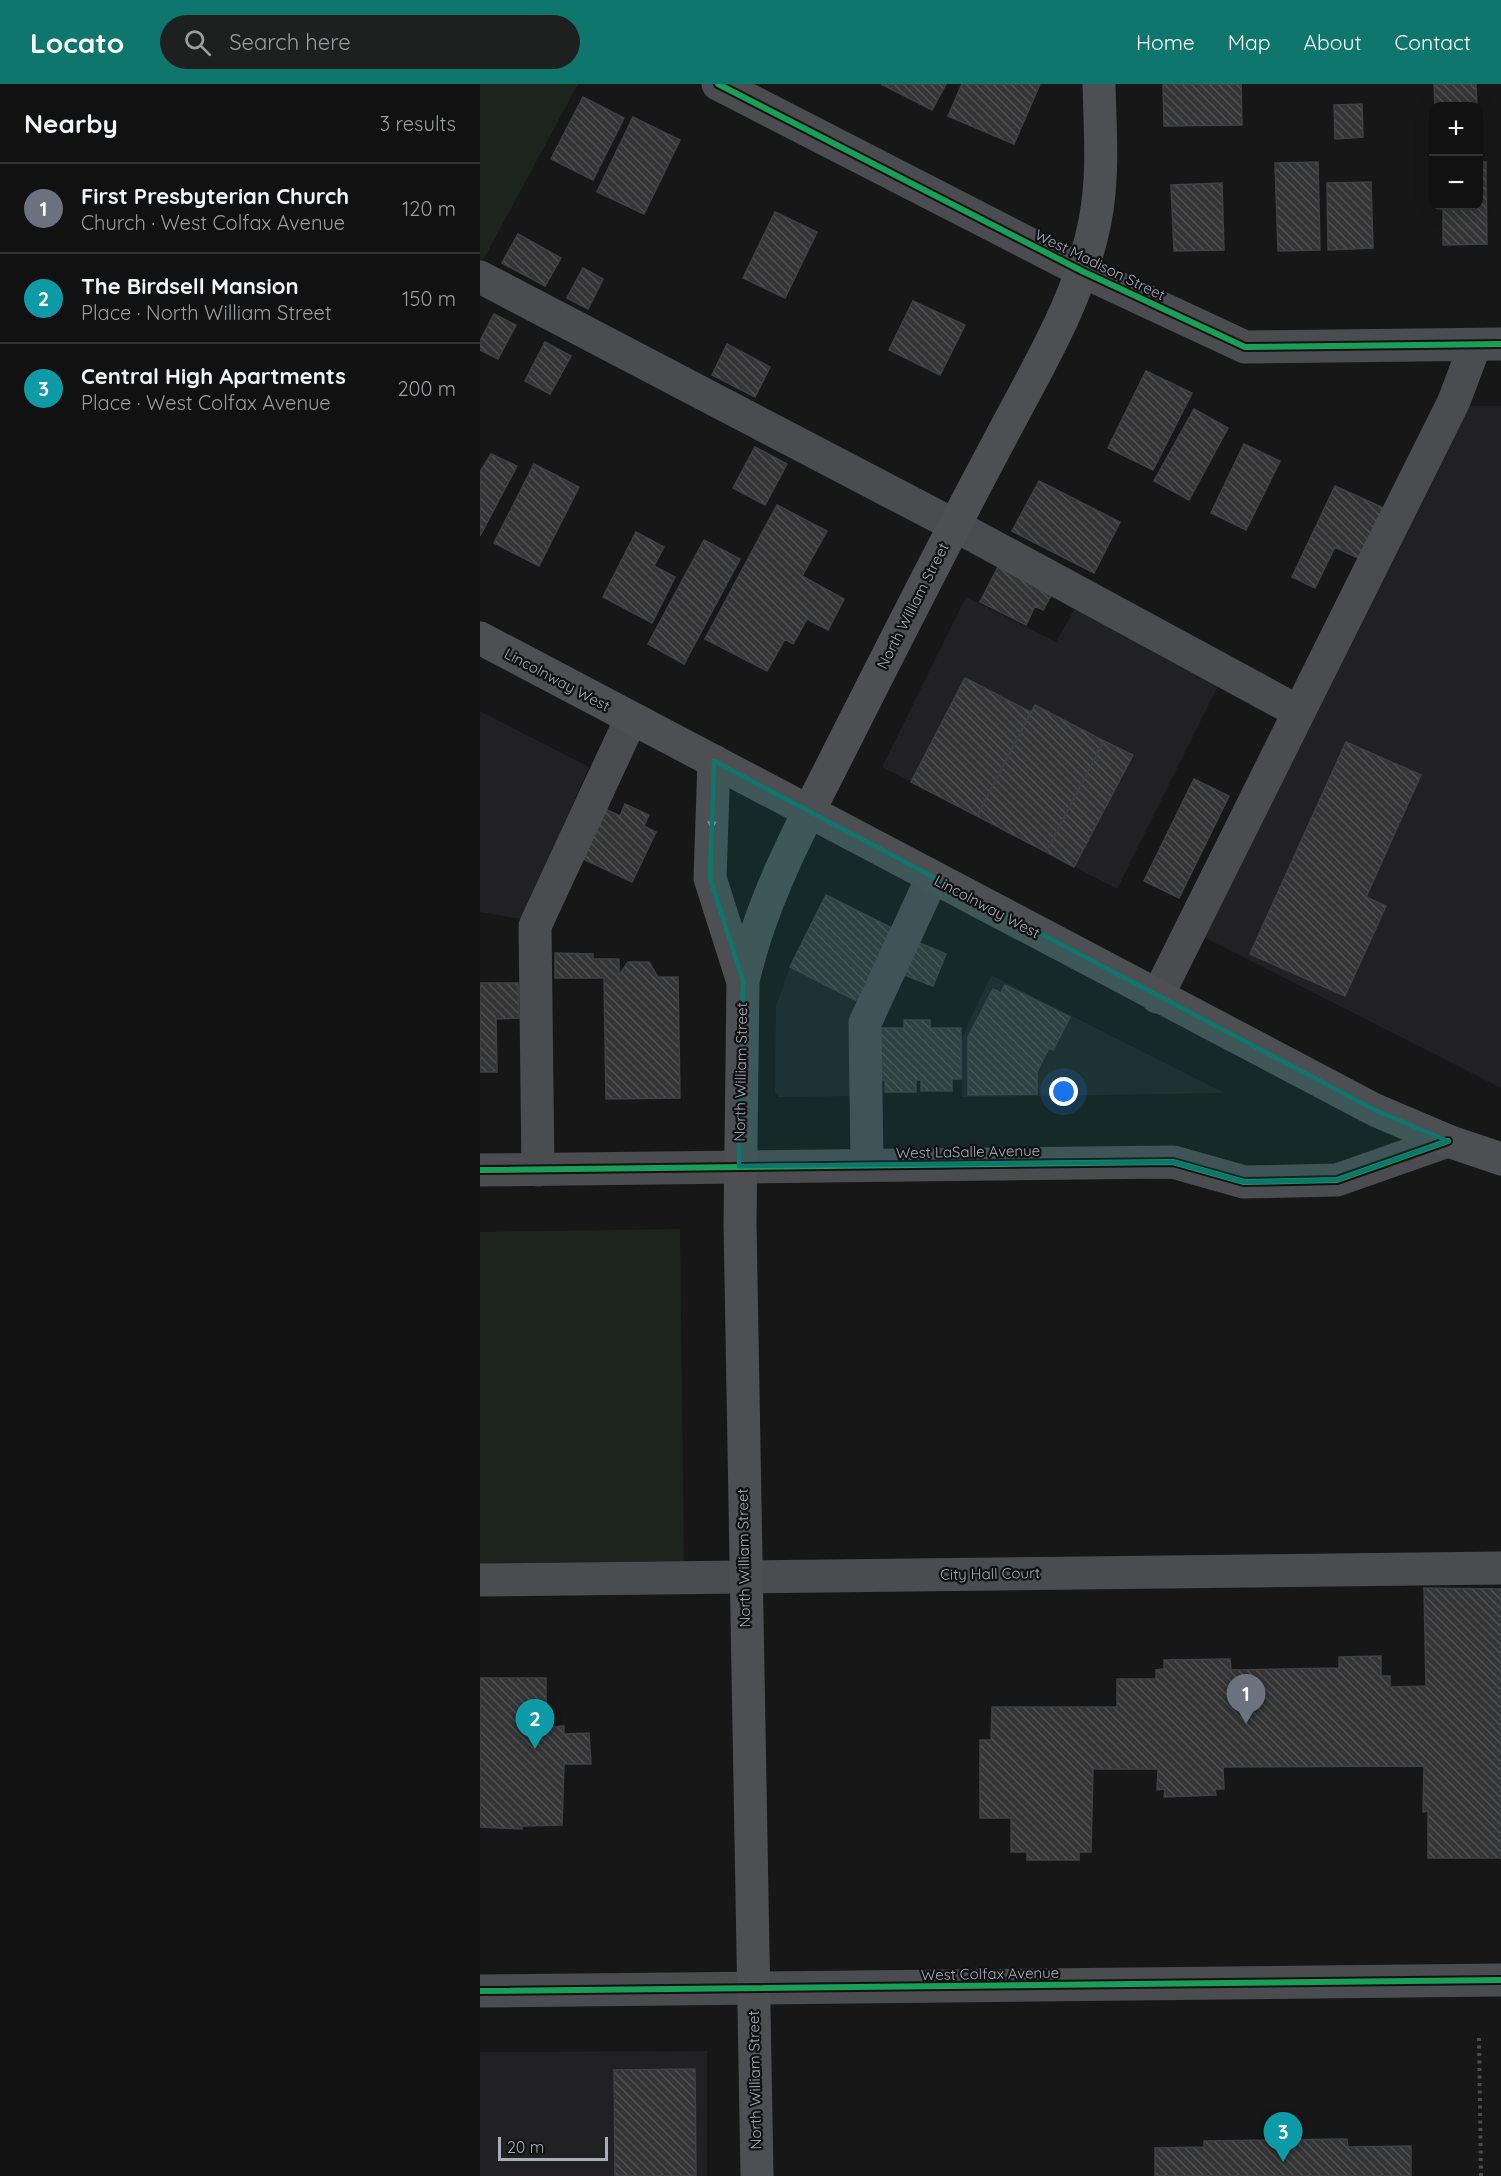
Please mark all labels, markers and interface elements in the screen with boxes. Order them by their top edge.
search box [160,15,580,69]
text: Locato [30,25,124,60]
icon: search [181,26,214,59]
text: Search here [229,28,351,56]
text: Home [1136,29,1195,55]
text: Map [1228,29,1271,55]
text: About [1304,29,1362,55]
text: Contact [1395,29,1471,55]
map controls [1429,102,1483,210]
button: + [1429,102,1483,156]
text: Nearby [24,107,118,140]
text: 3 results [380,111,456,136]
button: − [1429,156,1483,210]
text: First Presbyterian Church [81,182,349,210]
text: 1 [40,196,47,221]
text: 120 m [402,196,456,221]
text: Church · West Colfax Avenue [81,210,345,235]
street label: West Madison Street [1032,225,1168,304]
text: The Birdsell Mansion [81,272,299,300]
text: 2 [38,286,49,311]
text: 150 m [402,286,456,311]
text: Place · North William Street [81,300,332,325]
text: Central High Apartments [81,362,346,390]
text: 3 [38,376,49,401]
text: 200 m [397,376,456,401]
text: Place · West Colfax Avenue [81,390,331,415]
street label: North William Street [873,539,953,672]
street label: Lincolnway West [501,644,613,715]
one-way arrow [707,810,717,829]
street label: Lincolnway West [931,871,1043,942]
street label: North William Street [730,1002,751,1142]
your location [1049,1077,1078,1106]
street label: West LaSalle Avenue [896,1141,1040,1162]
street label: North William Street [733,1488,754,1628]
street label: City Hall Court [940,1563,1040,1584]
pin: 1 [1226,1674,1266,1724]
pin: 2 [516,1700,554,1749]
street label: West Colfax Avenue [921,1963,1059,1984]
street label: North William Street [744,2010,765,2150]
pin: 3 [1264,2112,1302,2162]
scale bar [498,2134,608,2162]
text: 20 m [507,2137,544,2157]

